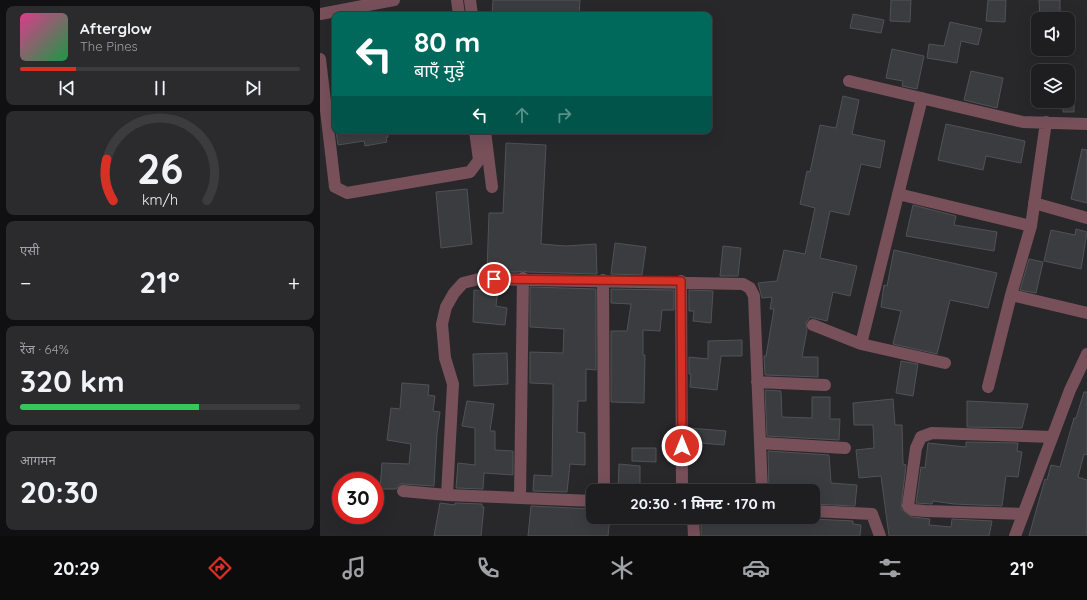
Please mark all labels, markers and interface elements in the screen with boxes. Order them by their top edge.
map controls [1031,12,1075,108]
button: sound [1031,12,1075,56]
text: Afterglow [80,19,152,38]
text: 80 m [414,24,480,59]
icon: left [348,28,400,80]
text: The Pines [80,38,138,54]
text: बाएँ मुड़ें [414,59,464,82]
button: layers [1031,64,1075,108]
icon: previous [56,77,78,99]
icon: pause [149,77,171,99]
icon: next [242,77,264,99]
icon: left [469,104,491,126]
icon: ahead [511,104,533,126]
icon: right [553,104,575,126]
text: 26 [137,142,183,194]
text: km/h [142,191,178,209]
text: एसी [20,242,39,258]
pin [477,262,511,296]
text: 21° [139,263,180,301]
icon: arrive [483,268,505,290]
text: − [20,269,31,297]
text: + [288,269,300,297]
text: रेंज · 64% [20,341,69,357]
text: 320 km [20,362,125,400]
position arrow [661,425,703,467]
text: आगमन [20,452,56,468]
speed limit sign: 30 [332,472,384,524]
text: 20:30 [20,473,98,511]
text: 20:30 · 1 मिनट · 170 m [630,494,776,513]
icon: directions [206,554,234,582]
icon: music [340,554,368,582]
icon: phone [474,554,502,582]
icon: climate [608,554,636,582]
icon: car [742,554,770,582]
icon: filters [876,554,904,582]
text: 20:29 [53,557,100,580]
text: 21° [1010,557,1034,580]

